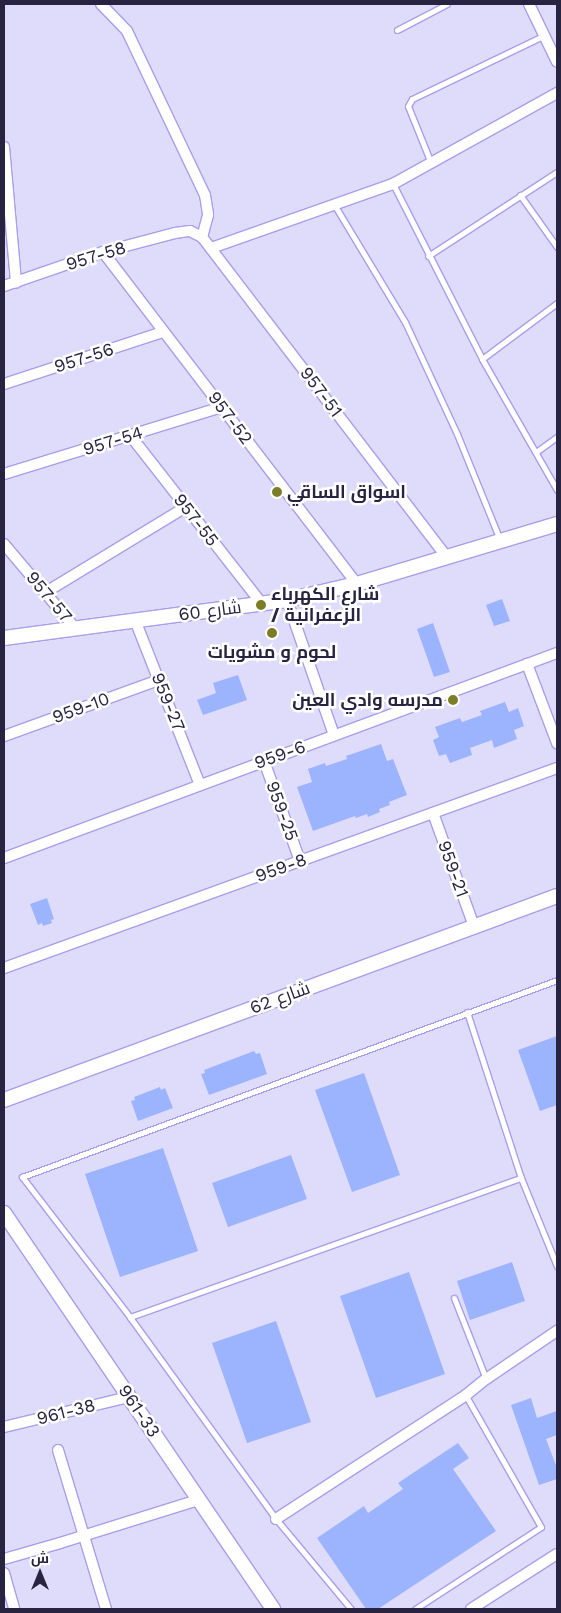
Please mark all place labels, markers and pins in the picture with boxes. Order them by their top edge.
place label: اسواق الساقي [287,481,406,503]
marker: اسواق الساقي [271,486,283,498]
place label: شارع الكهرباء / الزعفرانية [271,584,379,626]
marker: شارع الكهرباء / الزعفرانية [255,599,267,611]
marker: لحوم و مشويات [266,627,278,639]
place label: لحوم و مشويات [208,641,336,663]
place label: مدرسه وادي العين [292,689,443,711]
marker: مدرسه وادي العين [447,694,459,706]

